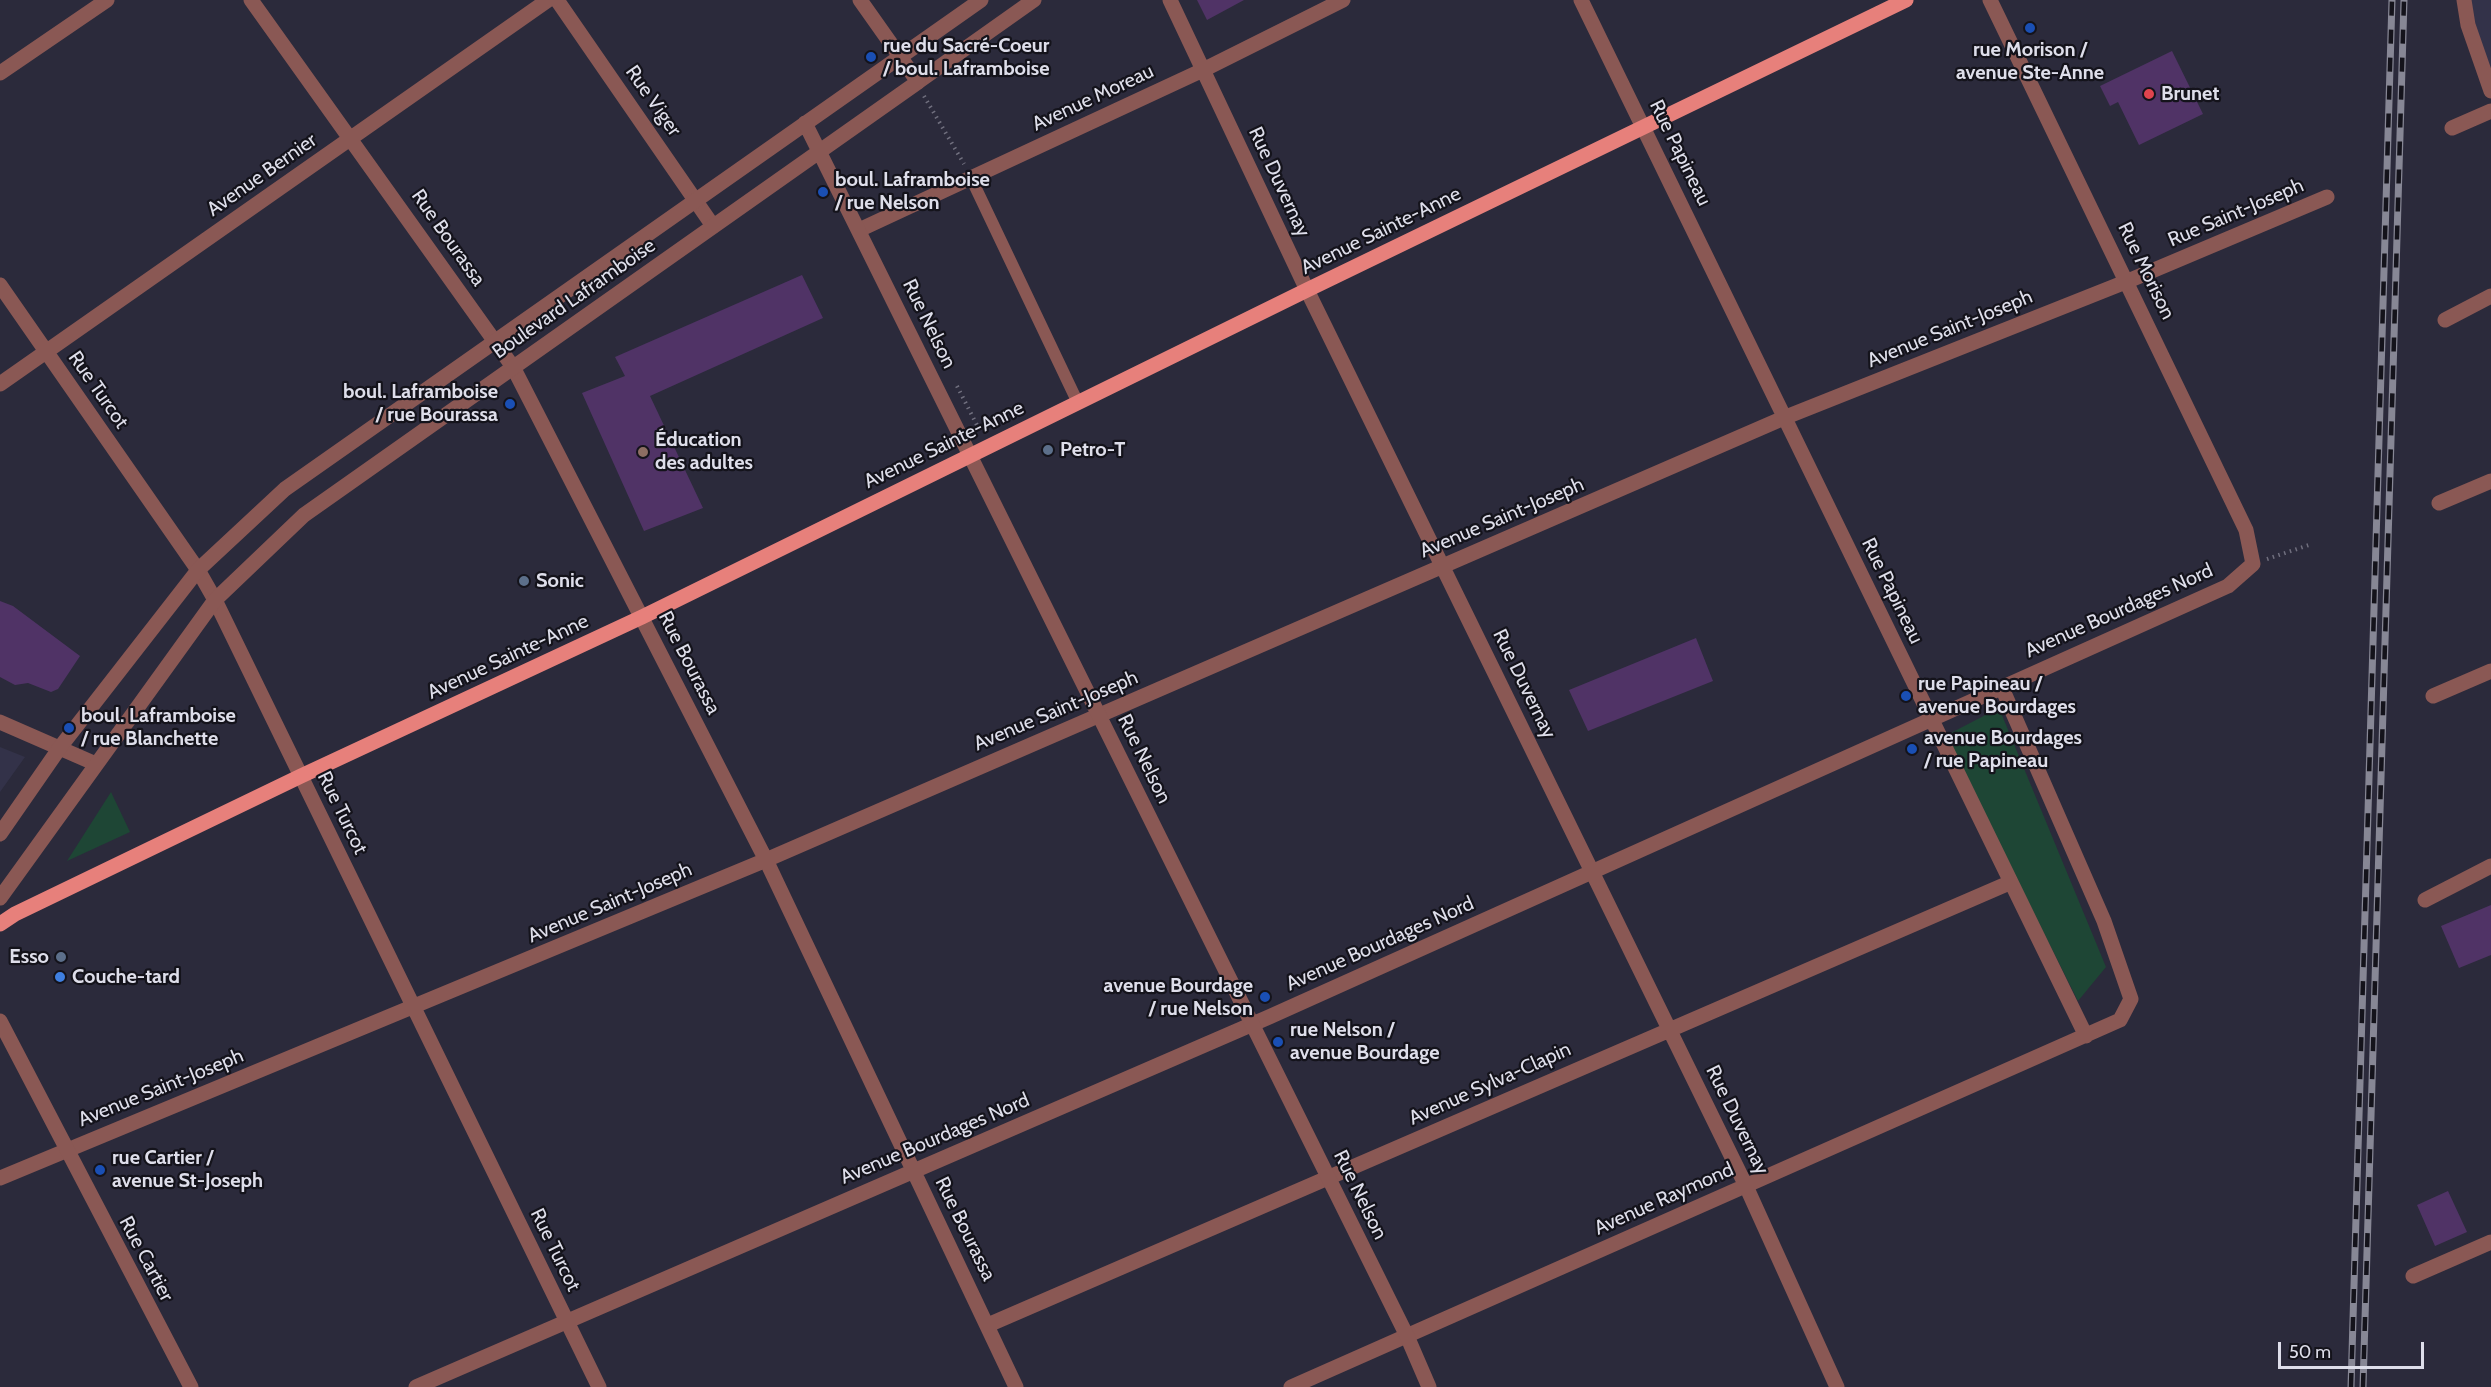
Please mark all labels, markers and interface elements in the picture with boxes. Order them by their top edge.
marker: rue Morison / avenue Ste-Anne [2023,21,2037,35]
place label: rue du Sacré-Coeur / boul. Laframboise [883,34,1050,81]
place label: rue Morison / avenue Ste-Anne [1956,38,2104,85]
marker: rue du Sacré-Coeur / boul. Laframboise [864,50,878,64]
street label: Avenue Moreau [1028,59,1158,137]
street label: Rue Viger [620,61,686,141]
place label: Brunet [2161,82,2219,106]
marker: Brunet [2142,87,2156,101]
street label: Rue Papineau [1644,96,1716,210]
street label: Rue Duvernay [1243,123,1315,241]
street label: Avenue Bernier [203,128,321,222]
place label: boul. Laframboise / rue Nelson [835,168,990,215]
street label: Rue Saint-Joseph [2165,174,2307,252]
street label: Avenue Sainte-Anne [1297,182,1465,280]
street label: Rue Bourassa [406,185,490,291]
marker: boul. Laframboise / rue Nelson [816,185,830,199]
street label: Rue Morison [2112,219,2180,323]
street label: Boulevard Laframboise [488,234,660,364]
street label: Rue Nelson [897,275,961,373]
street label: Avenue Saint-Joseph [1864,285,2036,373]
street label: Rue Turcot [63,347,133,433]
place label: boul. Laframboise / rue Bourassa [343,380,498,427]
street label: Avenue Sainte-Anne [860,396,1028,494]
marker: boul. Laframboise / rue Bourassa [503,397,517,411]
place label: Éducation des adultes [655,428,753,475]
place label: Petro-T [1060,438,1125,462]
marker: Petro-T [1041,443,1055,457]
marker: Éducation des adultes [636,445,650,459]
street label: Avenue Saint-Joseph [1416,473,1588,563]
street label: Rue Papineau [1856,534,1928,648]
street label: Avenue Bourdages Nord [2021,559,2217,663]
place label: Sonic [536,569,584,593]
marker: Sonic [517,574,531,588]
street label: Rue Bourassa [653,607,725,719]
street label: Avenue Sainte-Anne [424,609,592,705]
street label: Rue Duvernay [1487,625,1561,743]
street label: Avenue Saint-Joseph [970,666,1142,756]
place label: rue Papineau / avenue Bourdages [1918,672,2076,719]
marker: rue Papineau / avenue Bourdages [1899,689,1913,703]
place label: boul. Laframboise / rue Blanchette [81,704,236,751]
street label: Rue Nelson [1112,710,1176,808]
marker: boul. Laframboise / rue Blanchette [62,721,76,735]
place label: avenue Bourdages / rue Papineau [1924,726,2082,773]
marker: avenue Bourdages / rue Papineau [1905,742,1919,756]
street label: Rue Turcot [312,768,372,858]
street label: Avenue Saint-Joseph [524,858,696,948]
street label: Avenue Bourdages Nord [1282,892,1478,996]
place label: Esso [9,945,49,969]
marker: Esso [54,950,68,964]
place label: Couche-tard [72,965,180,989]
marker: Couche-tard [53,970,67,984]
place label: avenue Bourdage / rue Nelson [1104,974,1253,1021]
marker: avenue Bourdage / rue Nelson [1258,990,1272,1004]
place label: rue Nelson / avenue Bourdage [1290,1018,1439,1065]
marker: rue Nelson / avenue Bourdage [1271,1035,1285,1049]
street label: Avenue Sylva-Clapin [1405,1037,1575,1131]
street label: Avenue Saint-Joseph [75,1044,247,1132]
street label: Rue Duvernay [1700,1061,1774,1179]
street label: Avenue Bourdages Nord [837,1088,1033,1190]
place label: rue Cartier / avenue St-Joseph [112,1146,263,1193]
street label: Rue Nelson [1328,1146,1392,1244]
street label: Avenue Raymond [1591,1158,1737,1240]
marker: rue Cartier / avenue St-Joseph [93,1163,107,1177]
street label: Rue Bourassa [930,1173,1000,1285]
street label: Rue Turcot [525,1205,585,1295]
street label: Rue Cartier [114,1212,178,1306]
scale bar [2281,1330,2426,1368]
text: 50 m [2289,1341,2331,1363]

